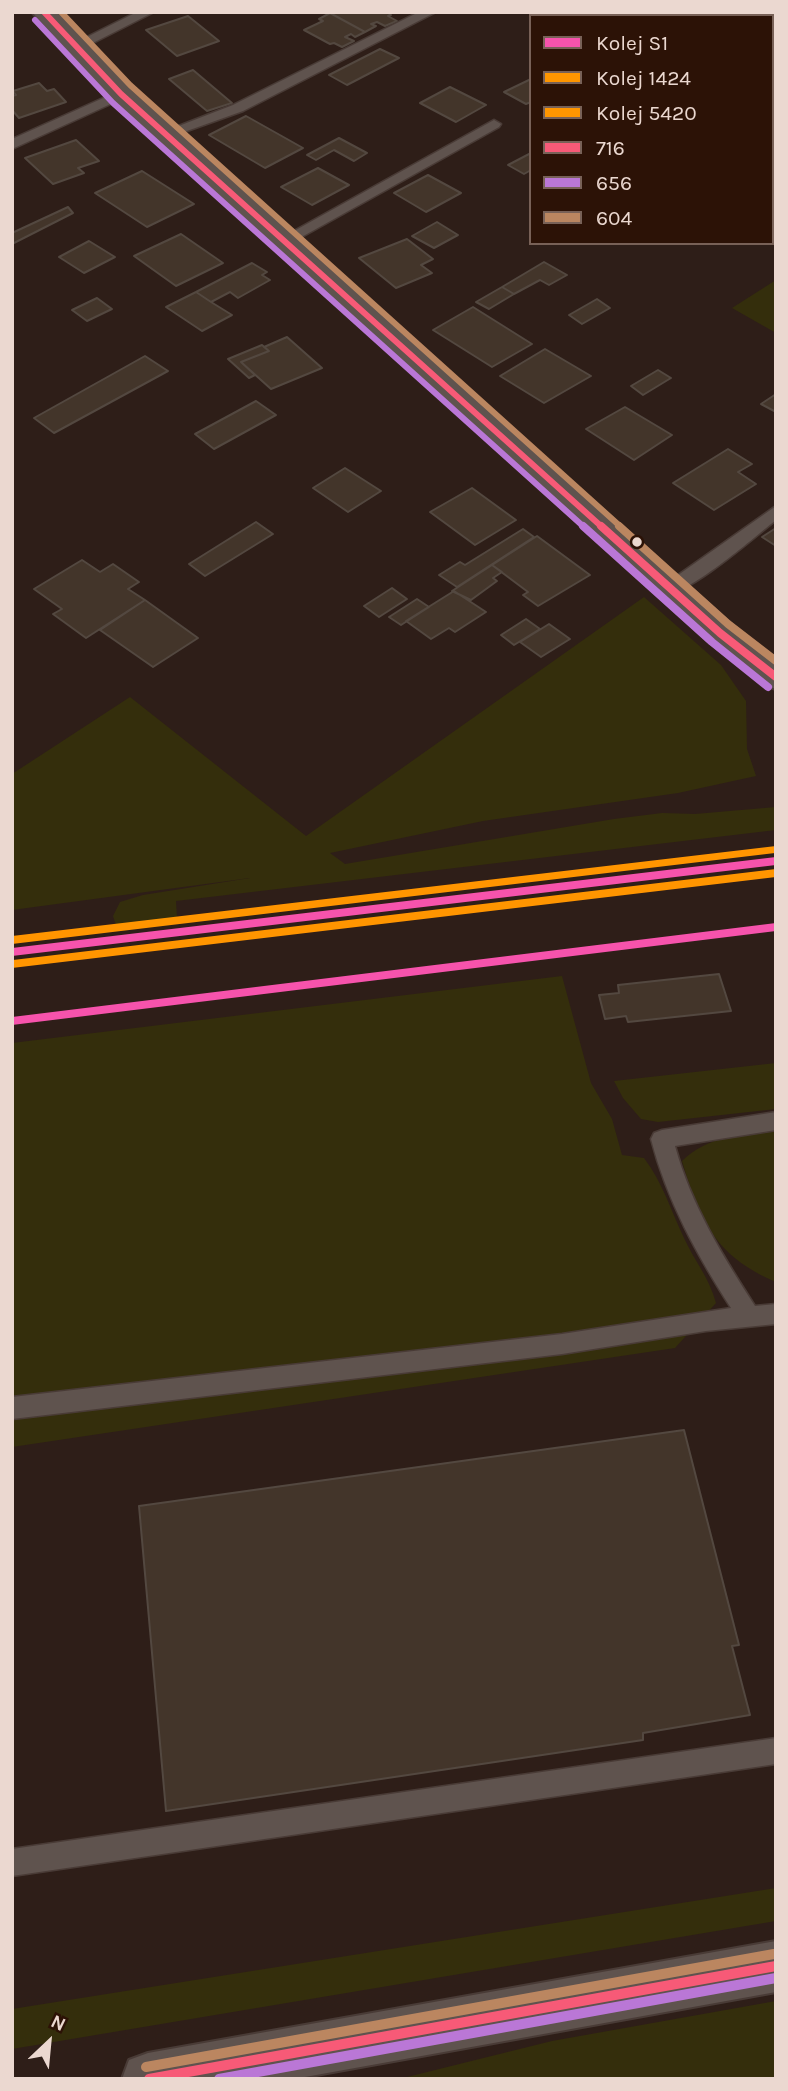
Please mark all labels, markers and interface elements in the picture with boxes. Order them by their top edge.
legend [529,14,774,245]
text: Kolej S1 [596,31,668,55]
text: Kolej 1424 [596,66,691,90]
text: Kolej 5420 [596,101,697,125]
text: 716 [596,136,625,160]
text: 656 [596,171,632,195]
text: 604 [596,206,632,230]
unlabelled marker [630,535,644,549]
north arrow [14,2007,84,2077]
text: N [47,2010,69,2036]

